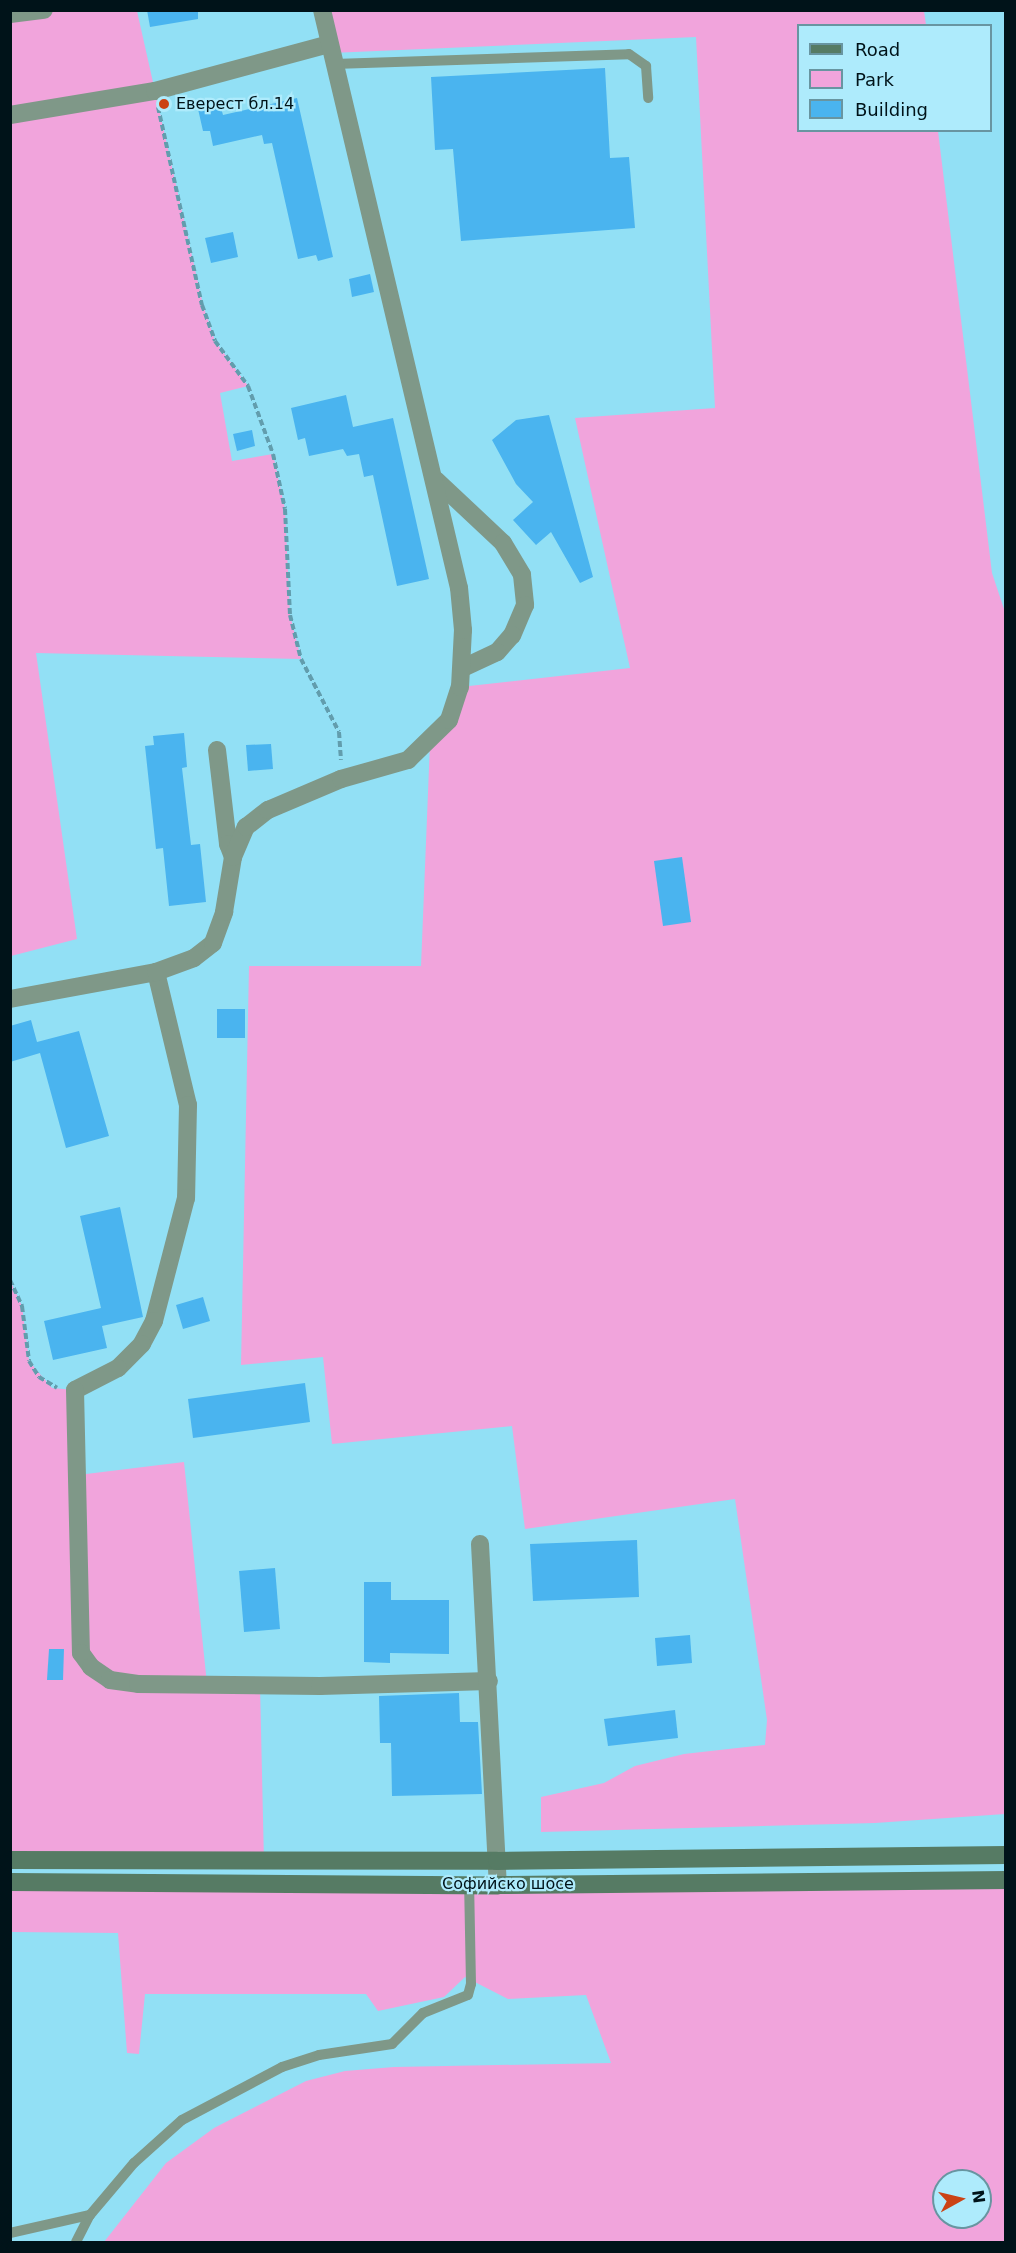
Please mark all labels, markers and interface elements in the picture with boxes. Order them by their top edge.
legend [797,24,992,132]
text: Road [855,39,900,60]
text: Park [855,69,894,90]
place label: Еверест бл.14 [176,94,294,114]
marker: Еверест бл.14 [157,97,171,111]
text: Building [855,99,928,120]
street label: Софийско шосе [442,1874,574,1894]
north arrow [932,2169,992,2229]
text: N [968,2189,989,2205]

